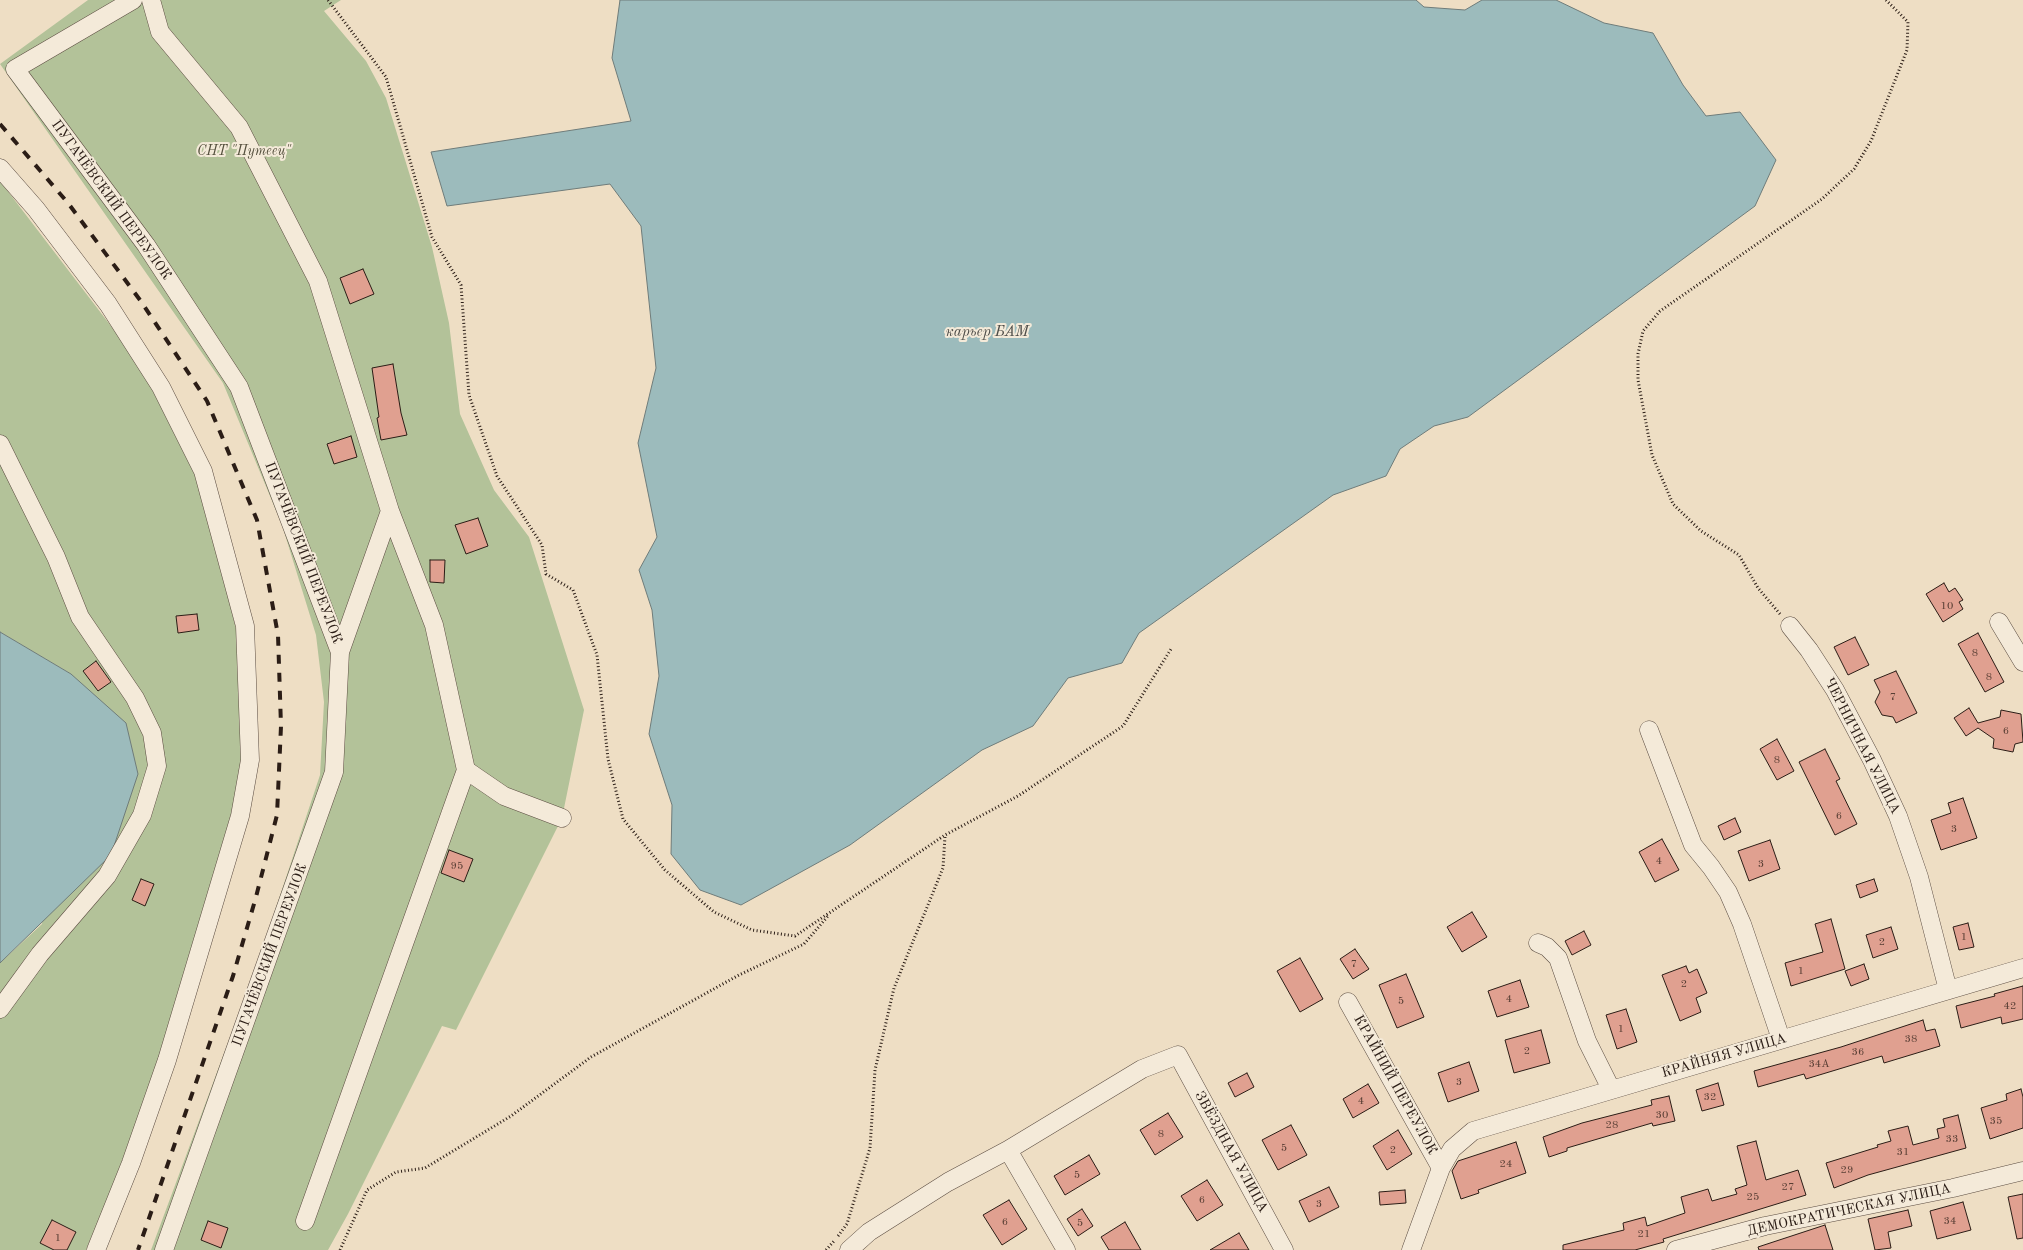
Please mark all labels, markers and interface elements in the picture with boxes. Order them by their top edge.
street label: ПУГАЧЁВСКИЙ ПЕРЕУЛОК [47,117,175,283]
park label: СНТ "Путеец" [197,143,291,159]
water label: карьер БАМ [945,323,1029,341]
street label: ПУГАЧЁВСКИЙ ПЕРЕУЛОК [260,460,346,646]
house number: 10 [1941,599,1953,613]
house number: 8 [1972,646,1978,660]
house number: 8 [1986,670,1992,684]
street label: ЧЕРНИЧНАЯ УЛИЦА [1820,675,1904,817]
house number: 7 [1890,690,1896,704]
house number: 6 [2003,724,2009,738]
house number: 8 [1774,753,1780,767]
house number: 6 [1836,809,1842,823]
house number: 3 [1951,822,1957,836]
house number: 4 [1656,854,1662,868]
house number: 3 [1758,857,1764,871]
house number: 95 [451,859,463,873]
street label: ПУГАЧЁВСКИЙ ПЕРЕУЛОК [229,861,311,1049]
house number: 1 [1961,930,1967,944]
house number: 2 [1879,935,1885,949]
house number: 7 [1351,957,1357,971]
house number: 1 [1798,964,1804,978]
house number: 2 [1681,977,1687,991]
house number: 4 [1506,992,1512,1006]
house number: 5 [1398,994,1404,1008]
house number: 42 [2004,999,2016,1013]
street label: КРАЙНИЙ ПЕРЕУЛОК [1350,1012,1440,1158]
house number: 1 [1618,1022,1624,1036]
street label: КРАЙНЯЯ УЛИЦА [1660,1030,1788,1082]
house number: 38 [1905,1032,1917,1046]
house number: 2 [1524,1044,1530,1058]
house number: 36 [1852,1045,1864,1059]
house number: 34А [1808,1057,1830,1071]
house number: 3 [1456,1075,1462,1089]
street label: ЗВЁЗДНАЯ УЛИЦА [1191,1088,1271,1216]
house number: 32 [1704,1090,1716,1104]
house number: 4 [1358,1094,1364,1108]
house number: 30 [1656,1108,1668,1122]
house number: 35 [1990,1114,2002,1128]
house number: 28 [1606,1118,1618,1132]
house number: 8 [1158,1127,1164,1141]
house number: 33 [1946,1132,1958,1146]
house number: 5 [1281,1141,1287,1155]
house number: 2 [1390,1143,1396,1157]
house number: 31 [1897,1145,1909,1159]
house number: 24 [1500,1157,1512,1171]
house number: 29 [1841,1163,1853,1177]
house number: 5 [1074,1168,1080,1182]
street label: ДЕМОКРАТИЧЕСКАЯ УЛИЦА [1746,1180,1952,1240]
house number: 27 [1782,1180,1794,1194]
house number: 25 [1747,1190,1759,1204]
house number: 6 [1199,1193,1205,1207]
house number: 3 [1316,1197,1322,1211]
house number: 34 [1944,1214,1956,1228]
house number: 6 [1002,1215,1008,1229]
house number: 5 [1077,1216,1083,1230]
house number: 21 [1638,1227,1650,1241]
house number: 1 [55,1231,61,1245]

